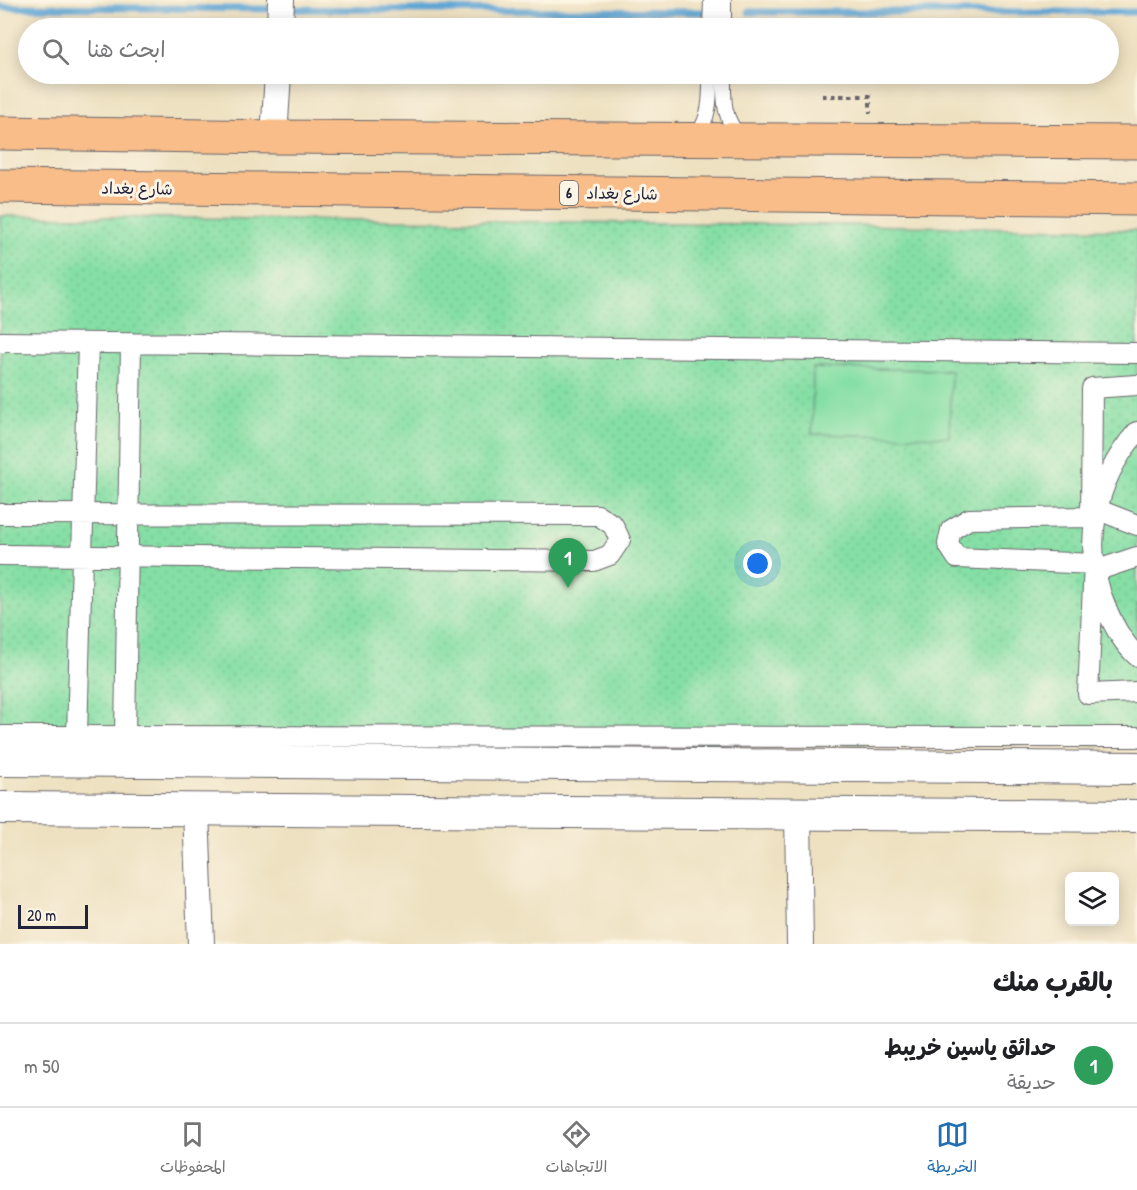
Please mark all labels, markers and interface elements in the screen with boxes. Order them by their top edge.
search box [18,18,1119,84]
text: ابحث هنا [87,34,166,64]
icon: search [39,35,72,68]
street label: شارع بغداد [101,176,173,201]
road number: 6 [560,181,578,205]
street label: شارع بغداد [586,181,658,206]
pin: 1 [548,538,588,588]
your location [743,549,772,578]
map controls [1065,872,1119,926]
button: layers [1065,872,1119,926]
scale bar [18,902,88,930]
text: 20 m [27,904,56,926]
text: بالقرب منك [993,964,1113,999]
text: حدائق ياسين خريبط [884,1032,1056,1062]
text: 50 m [24,1052,60,1079]
text: 1 [1090,1052,1097,1079]
text: حديقة [1007,1068,1056,1095]
tab: المحفوظات [160,1118,226,1181]
tab: الاتجاهات [546,1118,607,1181]
tab: الخريطة [927,1118,977,1181]

